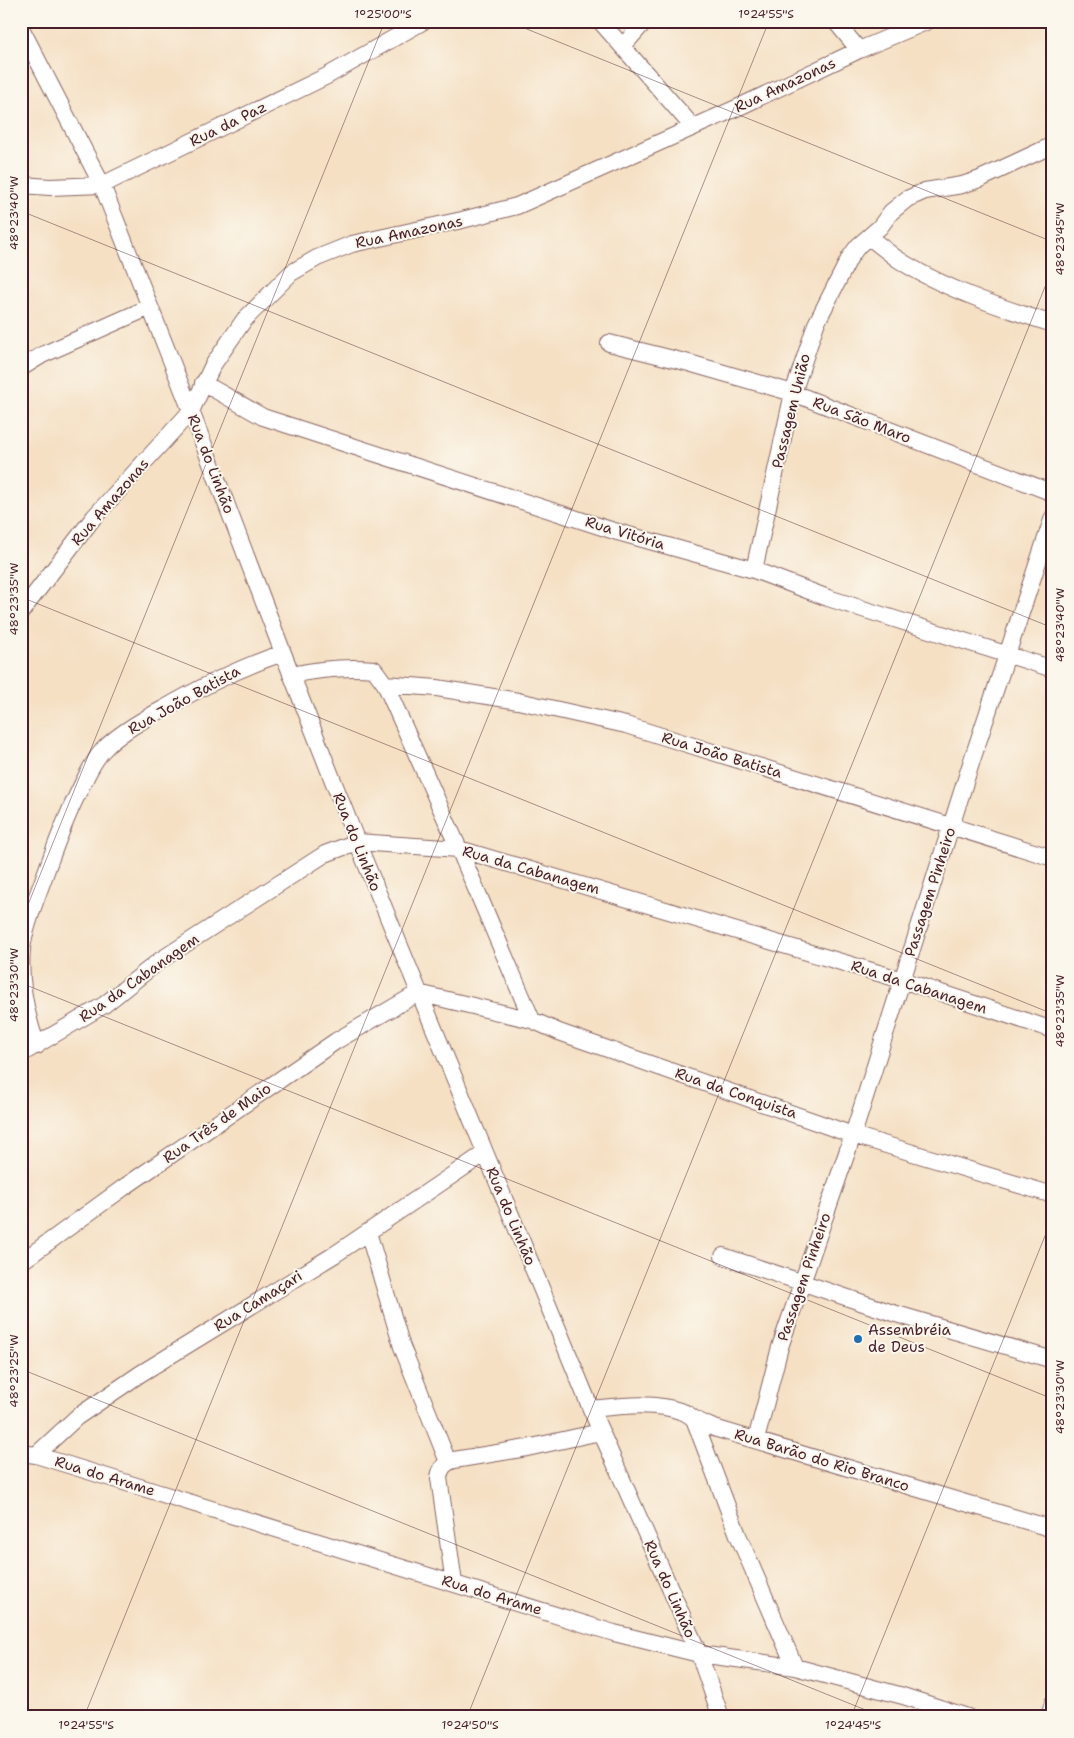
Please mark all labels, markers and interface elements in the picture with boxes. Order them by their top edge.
text: 1°25'00"S [354,6,412,22]
text: 1°24'55"S [738,6,794,22]
street label: Rua Amazonas [731,53,839,117]
street label: Rua da Paz [186,97,270,151]
text: 48°23'40"W [6,176,22,250]
text: 48°23'45"W [1052,202,1068,276]
street label: Rua Amazonas [353,211,465,253]
street label: Passagem União [767,352,815,470]
street label: Rua São Maro [810,392,914,448]
street label: Rua do Linhão [183,411,239,517]
street label: Rua Amazonas [67,454,153,550]
street label: Rua Vitória [583,511,668,555]
text: 48°23'35"W [6,562,22,636]
text: 48°23'40"W [1052,588,1068,662]
street label: Rua João Batista [125,661,244,739]
street label: Rua João Batista [659,727,785,783]
street label: Rua do Linhão [328,790,386,894]
street label: Passagem Pinheiro [900,825,960,959]
street label: Rua da Cabanagem [460,841,602,899]
street label: Rua da Cabanagem [75,929,203,1027]
text: 48°23'30"W [6,948,22,1022]
street label: Rua da Cabanagem [848,956,990,1018]
text: 48°23'35"W [1052,974,1068,1048]
street label: Rua da Conquista [672,1063,800,1123]
street label: Rua Três de Maio [159,1078,275,1168]
street label: Rua do Linhão [481,1164,541,1268]
street label: Passagem Pinheiro [773,1210,835,1344]
street label: Rua Camaçari [210,1266,306,1336]
place label: Assembréia de Deus [868,1320,952,1357]
marker: Assembréia de Deus [852,1333,864,1345]
text: 48°23'25"W [6,1334,22,1408]
text: 48°23'30"W [1052,1360,1068,1434]
street label: Rua Barão do Rio Branco [732,1424,912,1496]
street label: Rua do Arame [52,1451,158,1501]
street label: Rua do Linhão [640,1537,700,1641]
street label: Rua do Arame [439,1570,545,1620]
text: 1°24'55"S [58,1717,114,1733]
text: 1°24'50"S [441,1717,499,1733]
text: 1°24'45"S [825,1717,881,1733]

